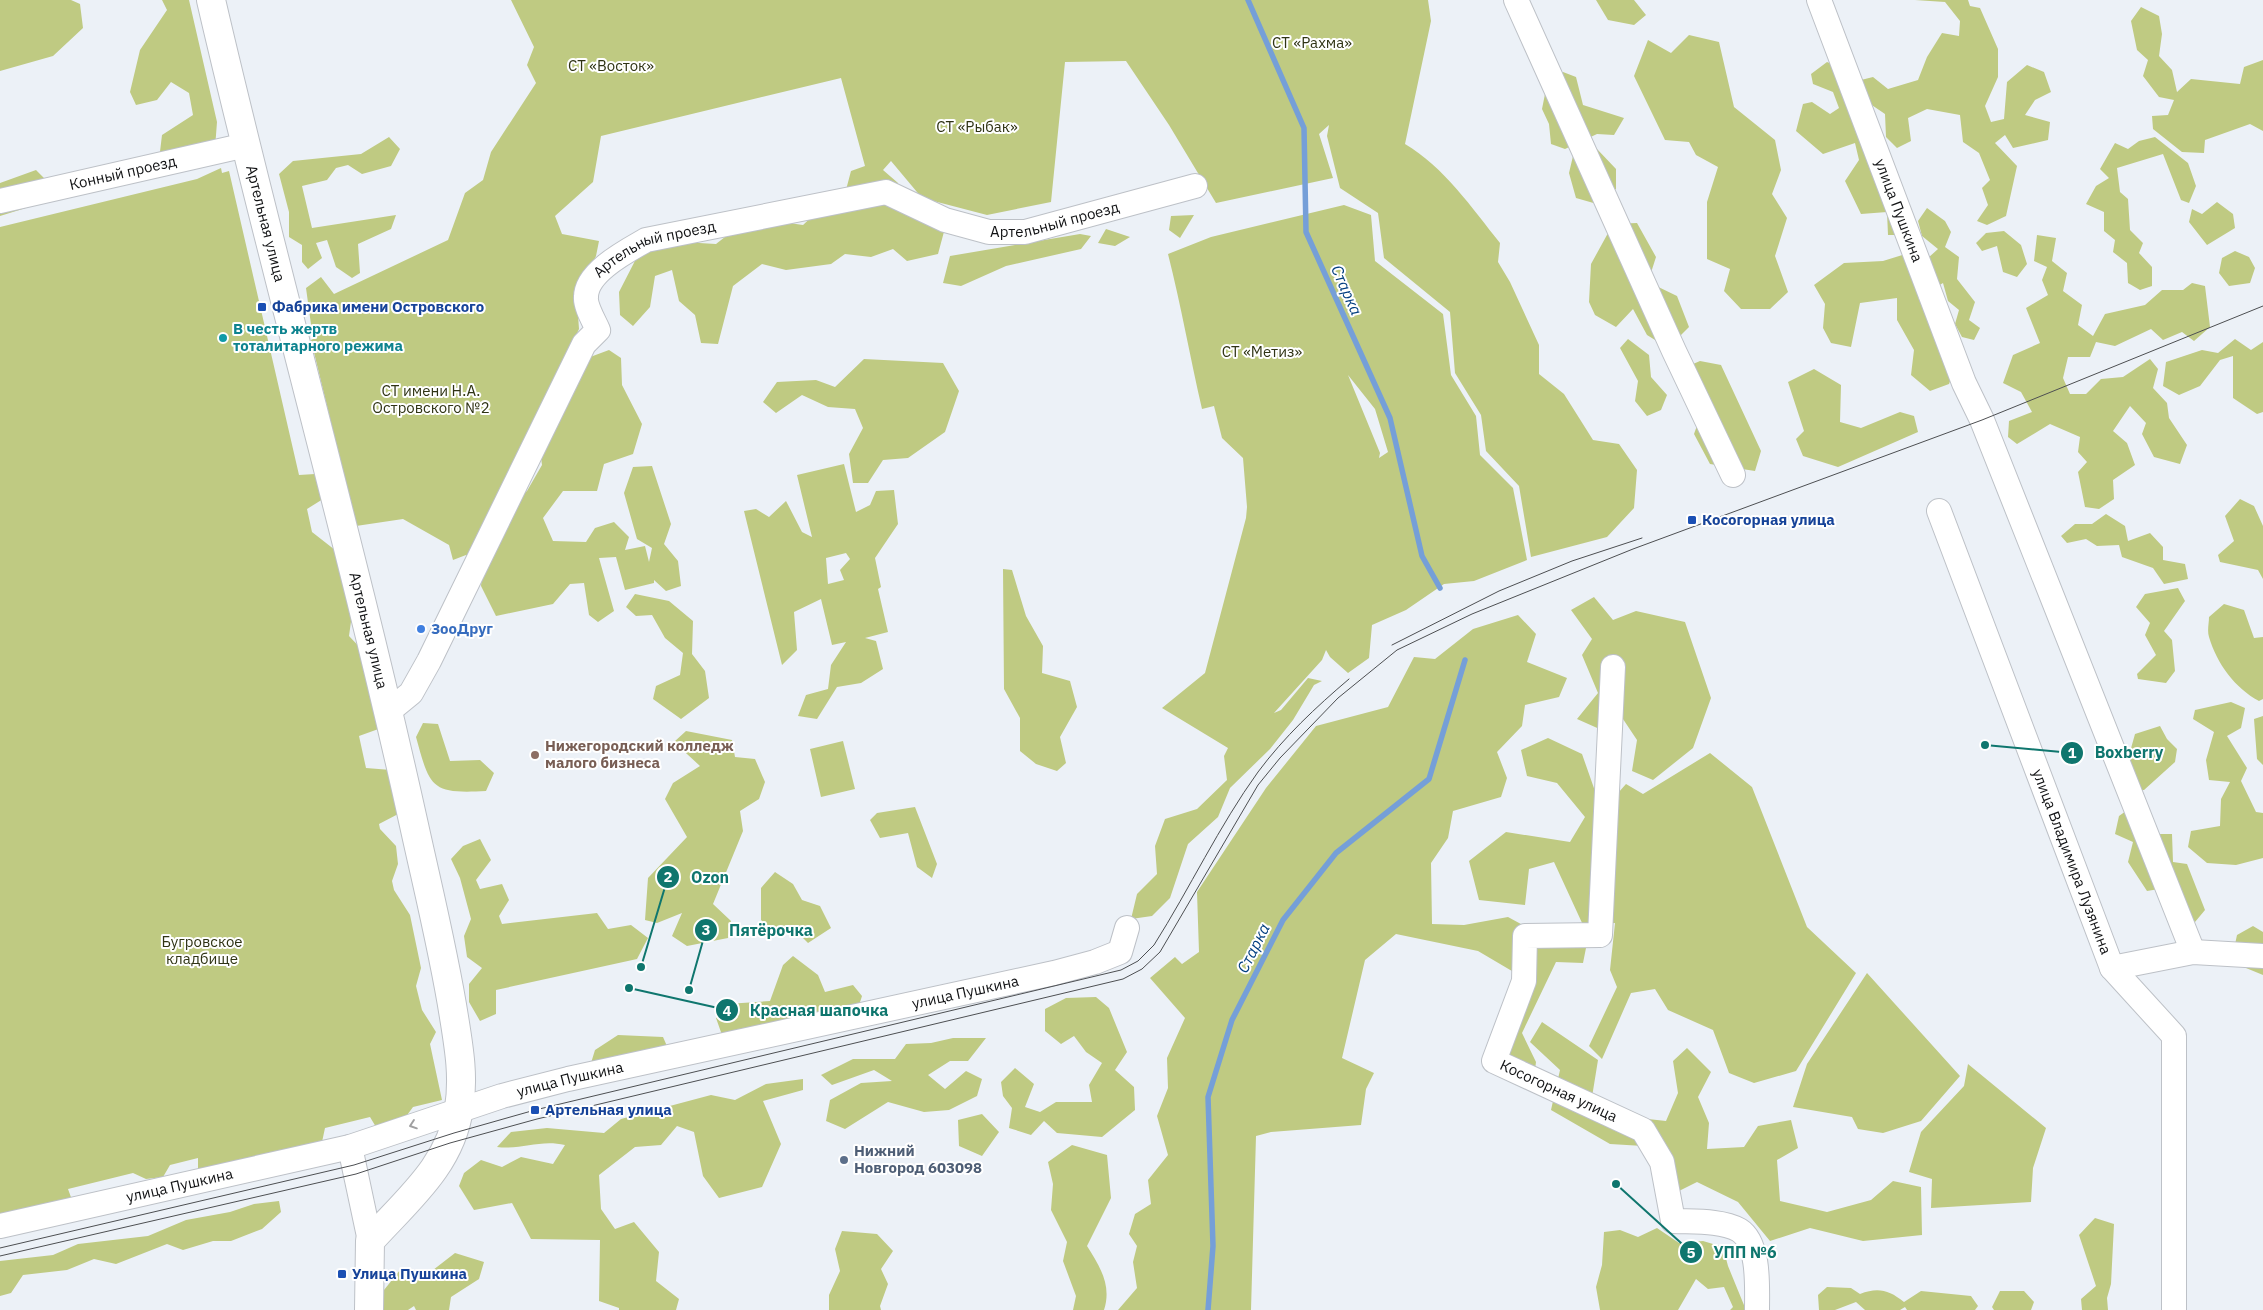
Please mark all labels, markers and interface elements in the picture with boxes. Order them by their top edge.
park label: СТ «Рахма» [1272,33,1352,52]
park label: СТ «Восток» [568,56,654,75]
park label: СТ «Рыбак» [936,117,1018,136]
street label: Конный проезд [67,151,178,194]
street label: улица Пушкина [1871,156,1927,265]
street label: Артельная улица [242,163,290,284]
street label: Артельный проезд [990,197,1121,241]
street label: Артельный проезд [589,216,717,281]
water label: Старка [1327,262,1367,318]
place label: Фабрика имени Островского [272,297,484,316]
marker: Фабрика имени Островского [256,301,268,313]
place label: В честь жертв тоталитарного режима [233,319,403,355]
marker: В честь жертв тоталитарного режима [217,332,229,344]
park label: СТ «Метиз» [1222,342,1302,361]
park label: СТ имени Н.А. Островского №2 [372,381,490,417]
place label: Косогорная улица [1702,510,1835,529]
marker: Косогорная улица [1686,514,1698,526]
street label: Артельная улица [345,570,392,691]
place label: ЗооДруг [431,619,493,638]
marker: ЗооДруг [415,623,427,635]
place label: Нижегородский колледж малого бизнеса [545,736,734,772]
callout: Boxberry [2060,737,2173,768]
text: Boxberry [2095,742,2164,762]
text: 1 [2067,743,2077,762]
marker: Нижегородский колледж малого бизнеса [529,749,541,761]
street label: улица Владимира Лузянина [2029,766,2116,957]
callout: Ozon [656,862,739,893]
text: 2 [663,867,673,886]
text: Ozon [691,867,729,887]
callout: Пятёрочка [694,914,823,945]
text: 3 [701,920,711,939]
text: Пятёрочка [729,920,813,940]
water label: Старка [1232,920,1274,976]
park label: Бугровское кладбище [161,932,243,968]
street label: улица Пушкина [910,971,1021,1013]
callout: Красная шапочка [715,995,898,1026]
text: Красная шапочка [750,1000,888,1020]
text: 4 [722,1001,732,1020]
street label: Косогорная улица [1497,1055,1621,1126]
street label: улица Пушкина [514,1057,625,1101]
place label: Артельная улица [545,1100,672,1119]
marker: Артельная улица [529,1104,541,1116]
one-way arrow [409,1120,418,1130]
place label: Нижний Новгород 603098 [854,1141,982,1177]
marker: Нижний Новгород 603098 [838,1154,850,1166]
street label: улица Пушкина [124,1164,235,1206]
callout: УПП №6 [1679,1237,1787,1268]
text: УПП №6 [1713,1242,1777,1262]
text: 5 [1686,1243,1696,1262]
place label: Улица Пушкина [352,1264,468,1283]
marker: Улица Пушкина [336,1268,348,1280]

